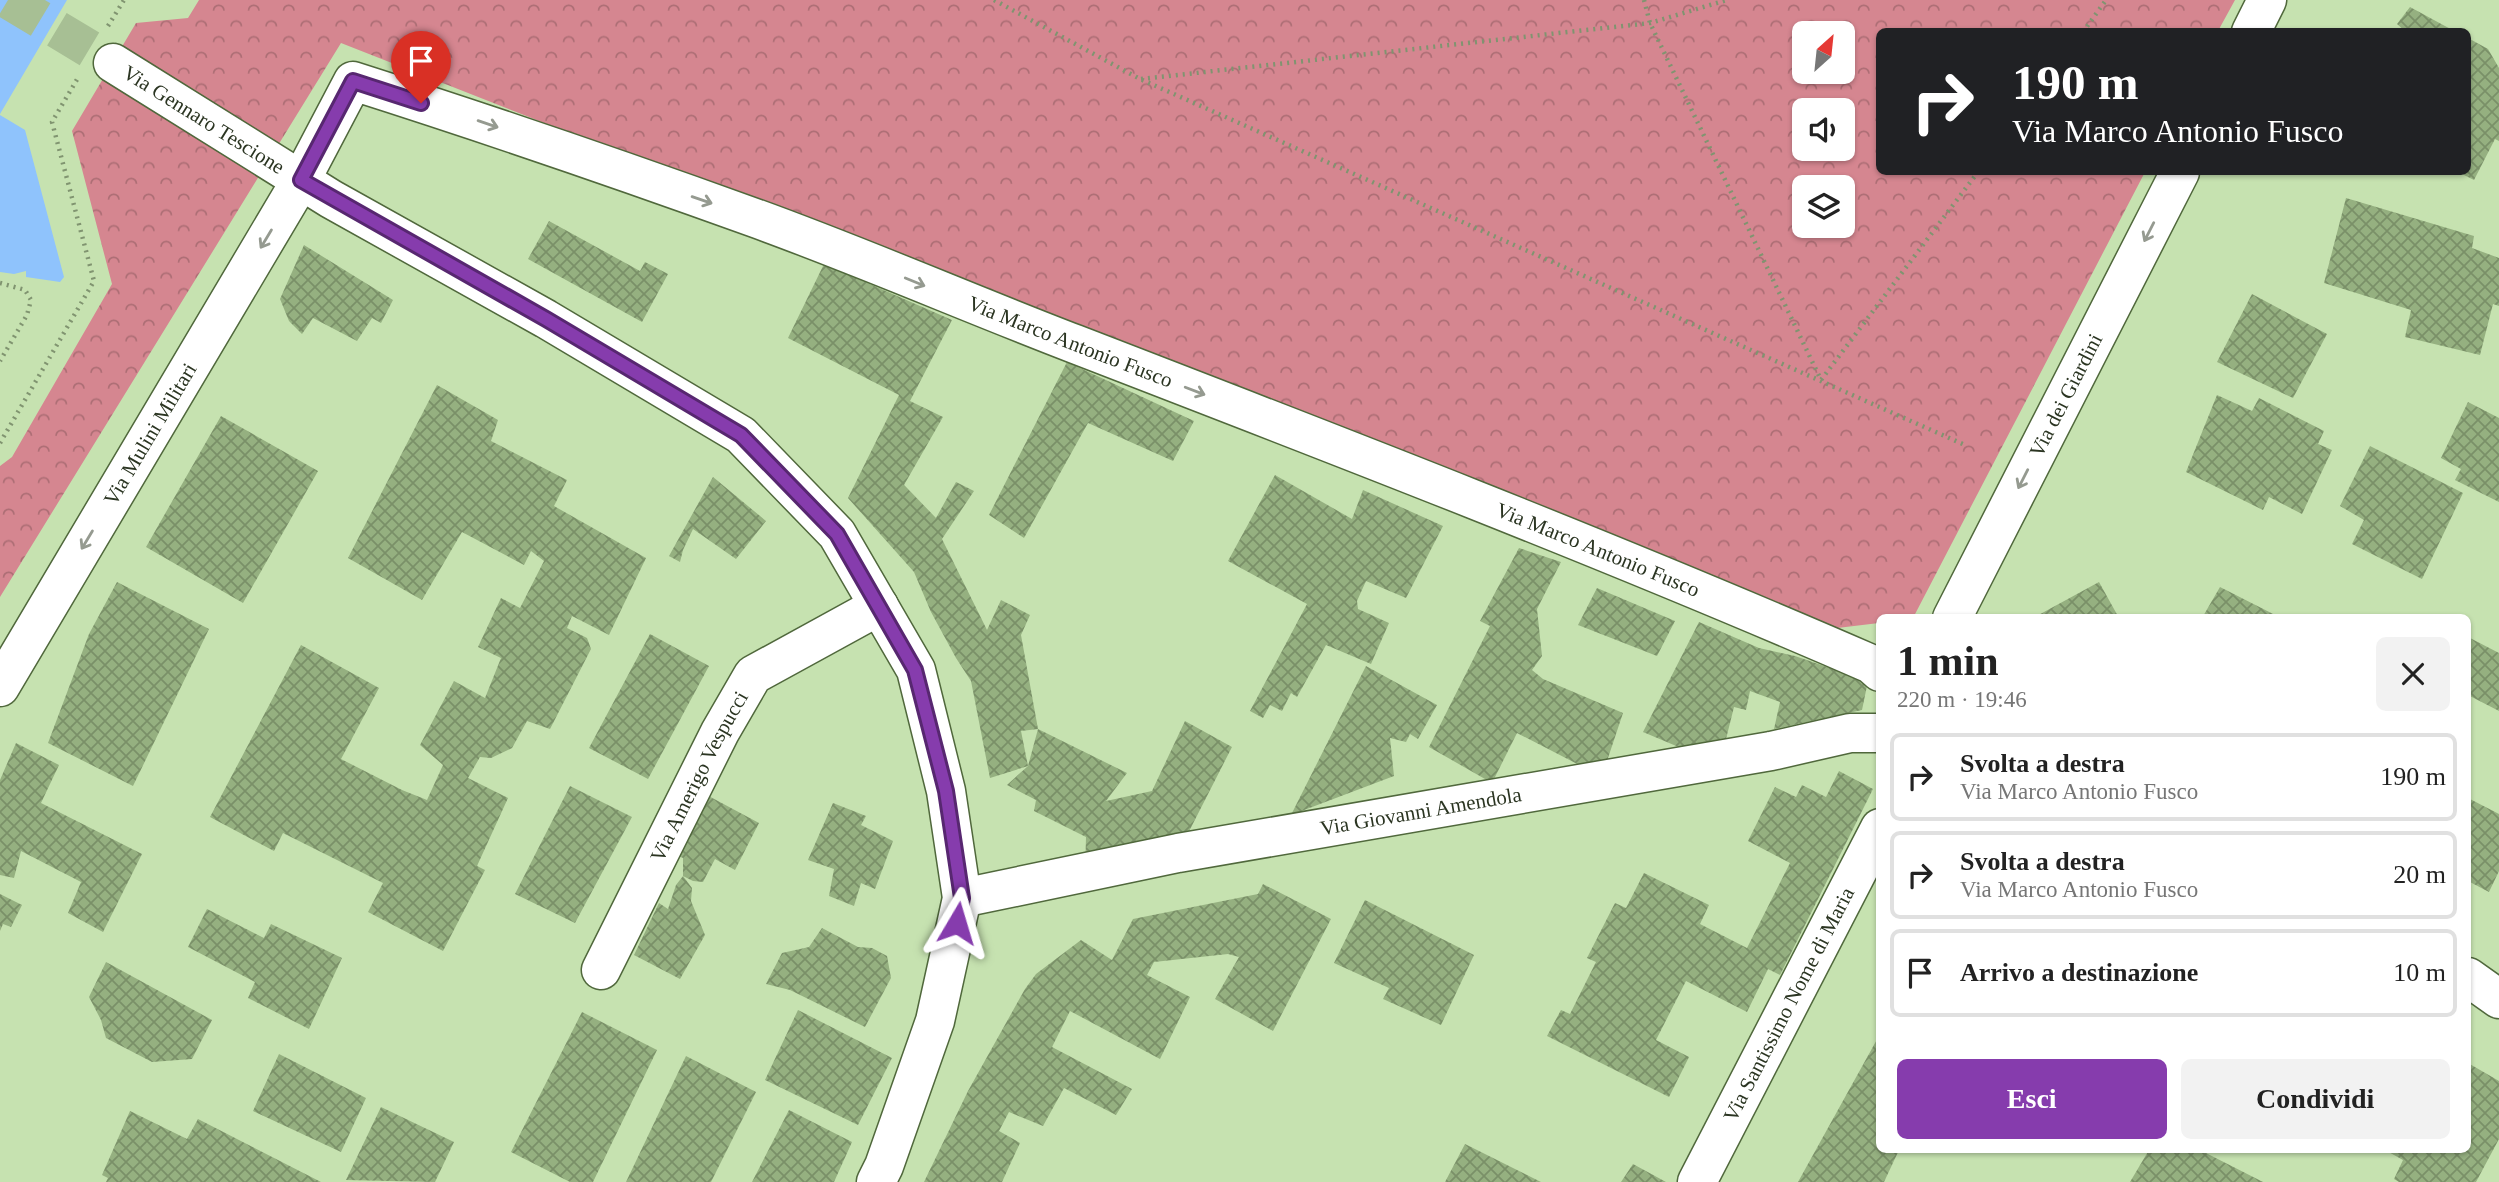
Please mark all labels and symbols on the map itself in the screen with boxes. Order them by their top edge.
north arrow [1792,21,1855,84]
pin [391,31,451,103]
street label: Via Gennaro Tescione [119,60,289,179]
one-way arrow [476,119,498,131]
one-way arrow [691,195,713,207]
one-way arrow [2141,221,2155,242]
one-way arrow [259,228,273,248]
one-way arrow [903,276,925,289]
street label: Via Marco Antonio Fusco [965,291,1176,393]
street label: Via dei Giardini [2024,330,2107,461]
street label: Via Mulini Militari [99,359,202,510]
one-way arrow [1184,385,1206,398]
one-way arrow [2016,468,2030,489]
street label: Via Marco Antonio Fusco [1493,498,1703,602]
one-way arrow [80,529,94,549]
street label: Via Amerigo Vespucci [645,687,753,866]
street label: Via Giovanni Amendola [1318,782,1524,840]
street label: Via Santissimo Nome di Maria [1718,883,1860,1125]
position arrow [920,886,994,960]

